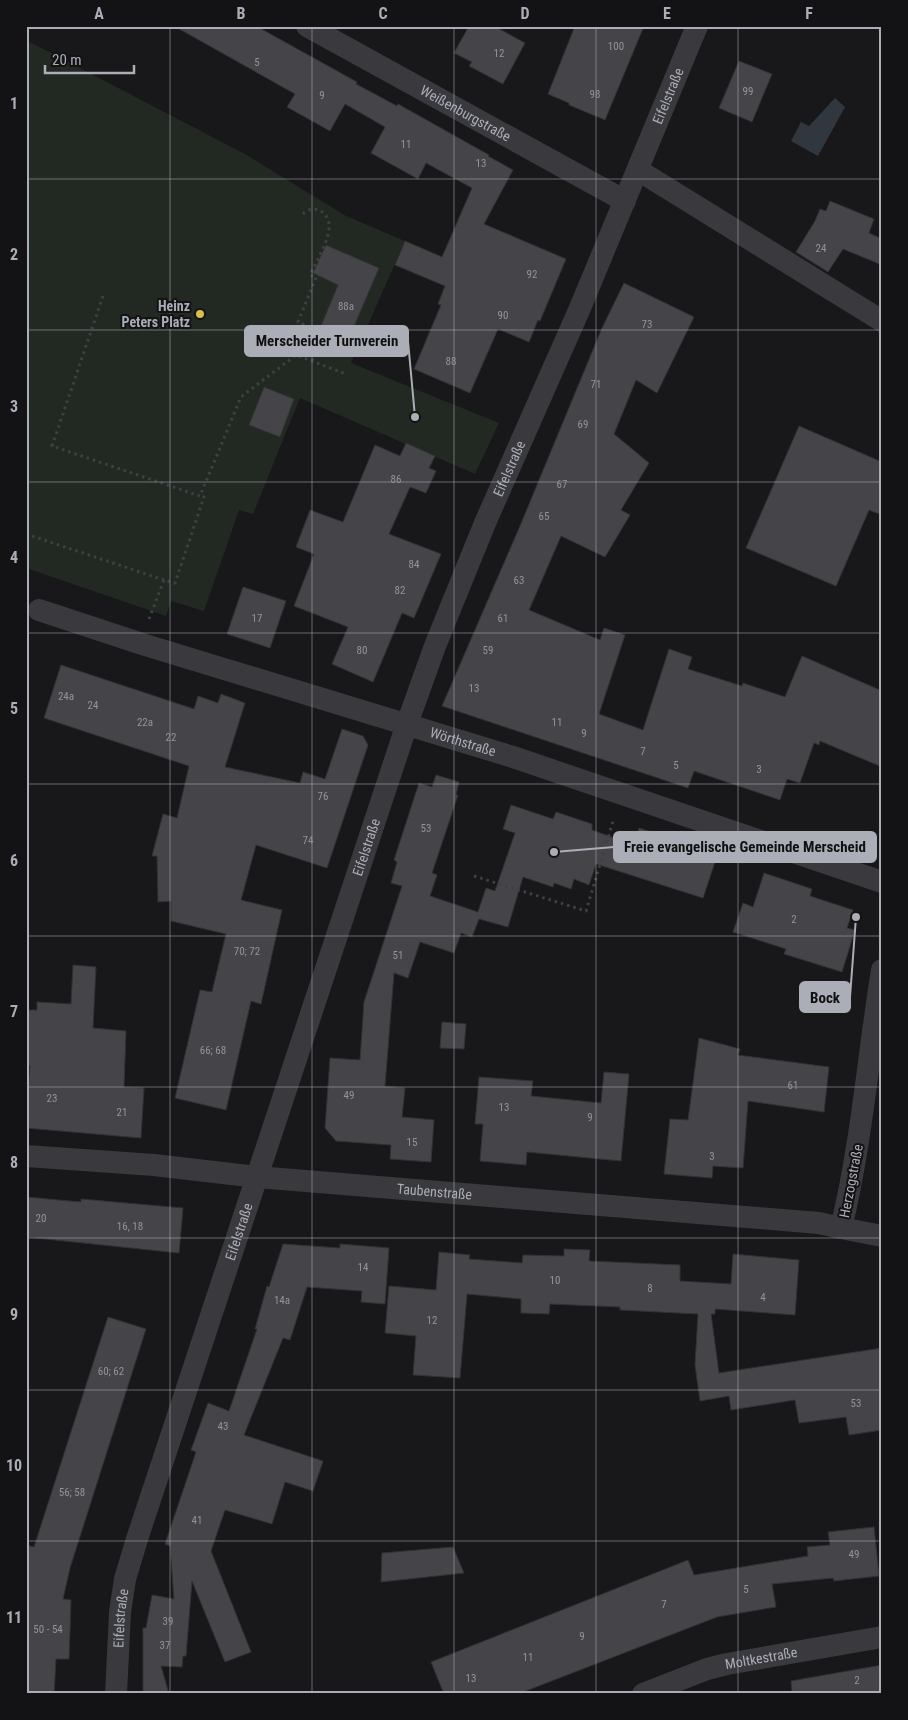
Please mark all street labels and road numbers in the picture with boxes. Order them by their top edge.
street label: Eifelstraße [649,65,687,127]
street label: Weißenburgstraße [418,82,514,145]
street label: Eifelstraße [490,438,529,499]
street label: Wörthstraße [428,724,498,759]
street label: Eifelstraße [349,816,383,878]
street label: Herzogstraße [836,1142,866,1219]
street label: Taubenstraße [396,1180,473,1203]
street label: Eifelstraße [222,1201,256,1262]
street label: Eifelstraße [110,1587,132,1648]
street label: Moltkestraße [724,1644,799,1672]

